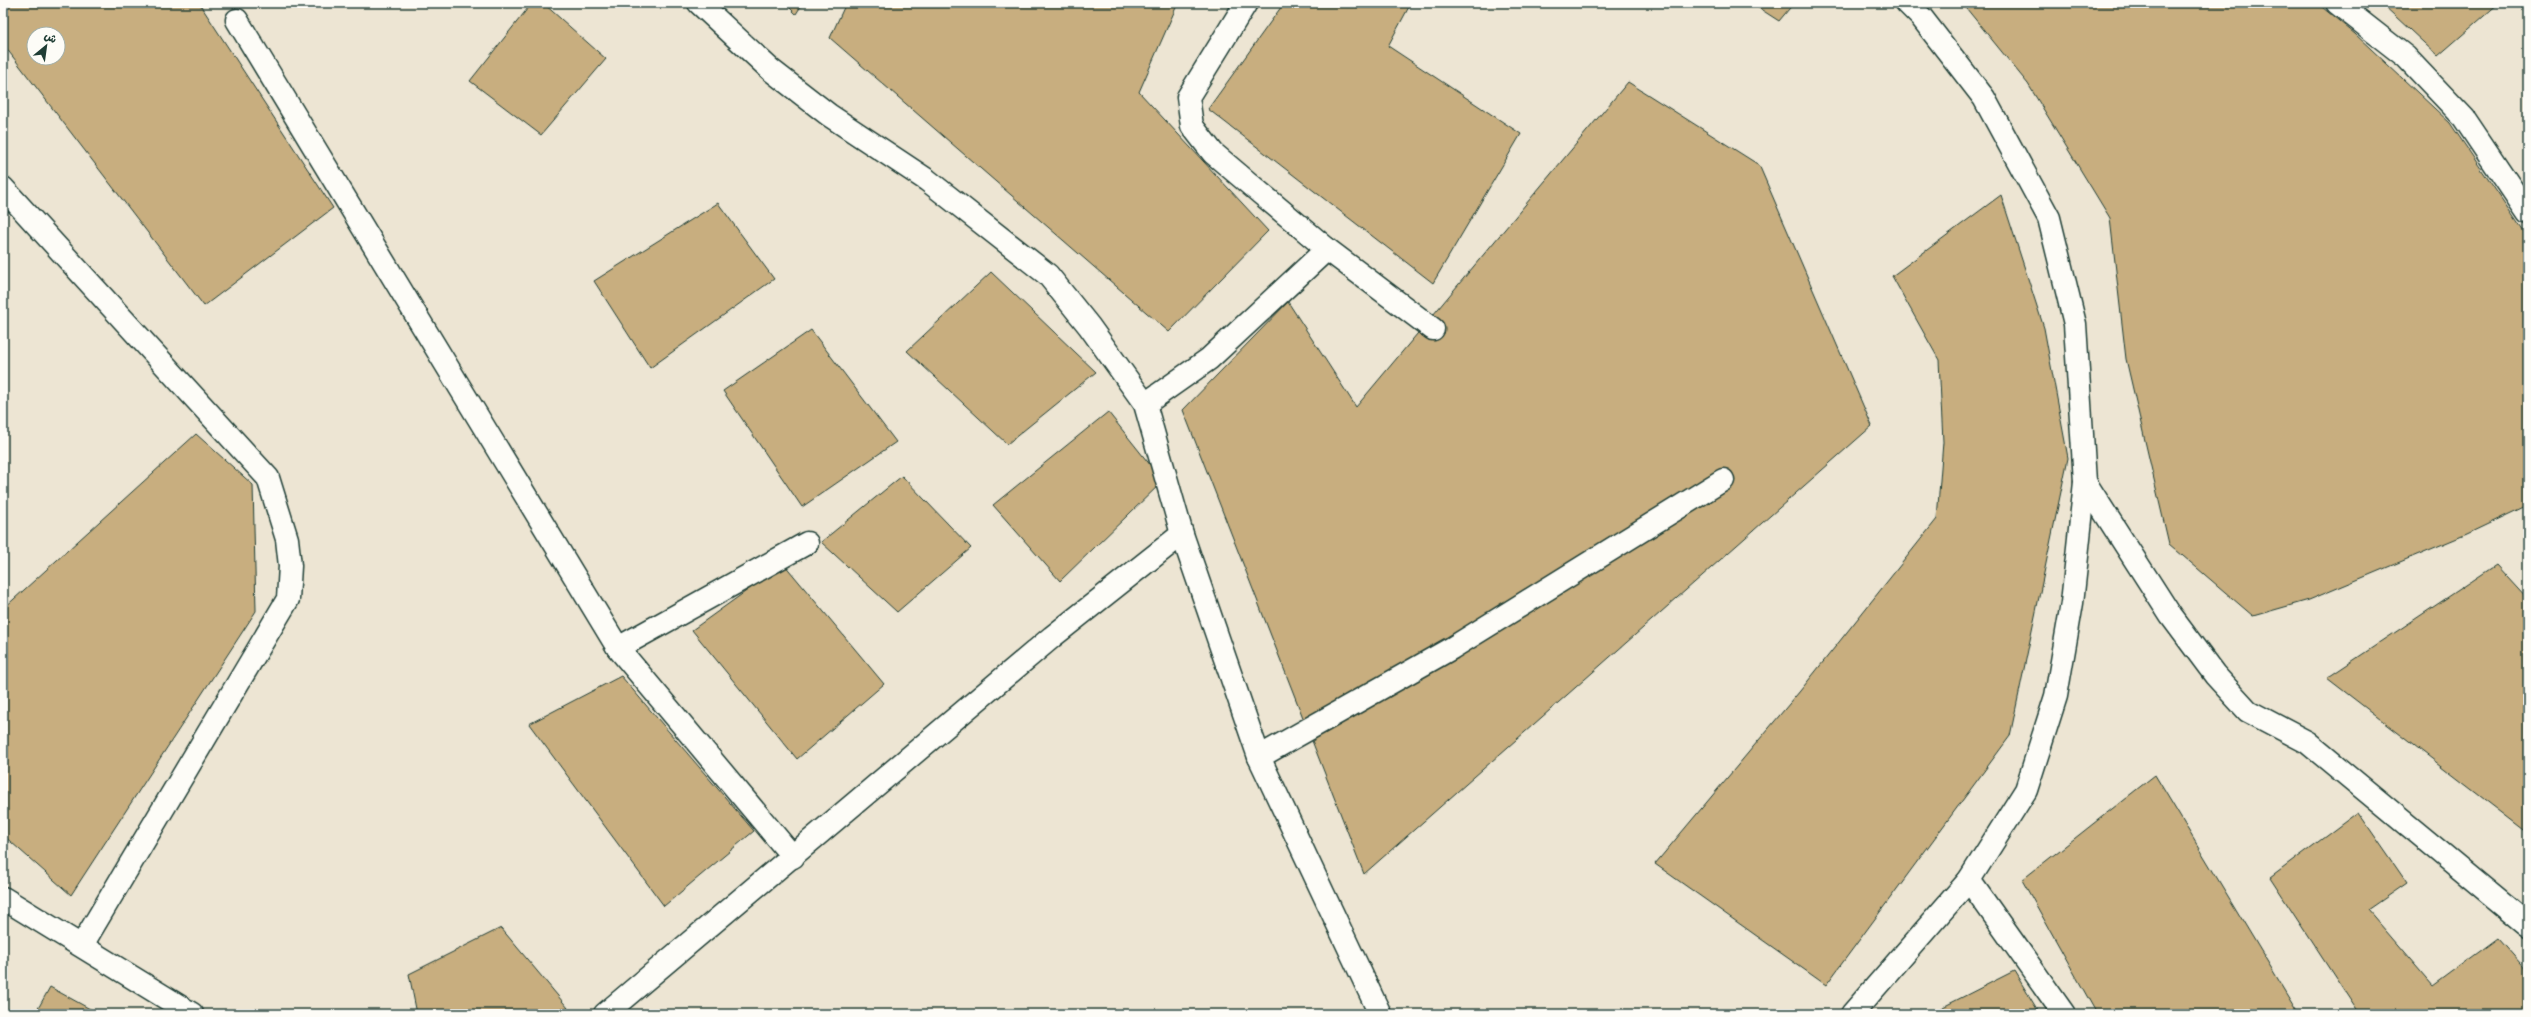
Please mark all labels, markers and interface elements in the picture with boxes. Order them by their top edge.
north arrow [26,26,66,66]
text: ش [42,29,59,46]

